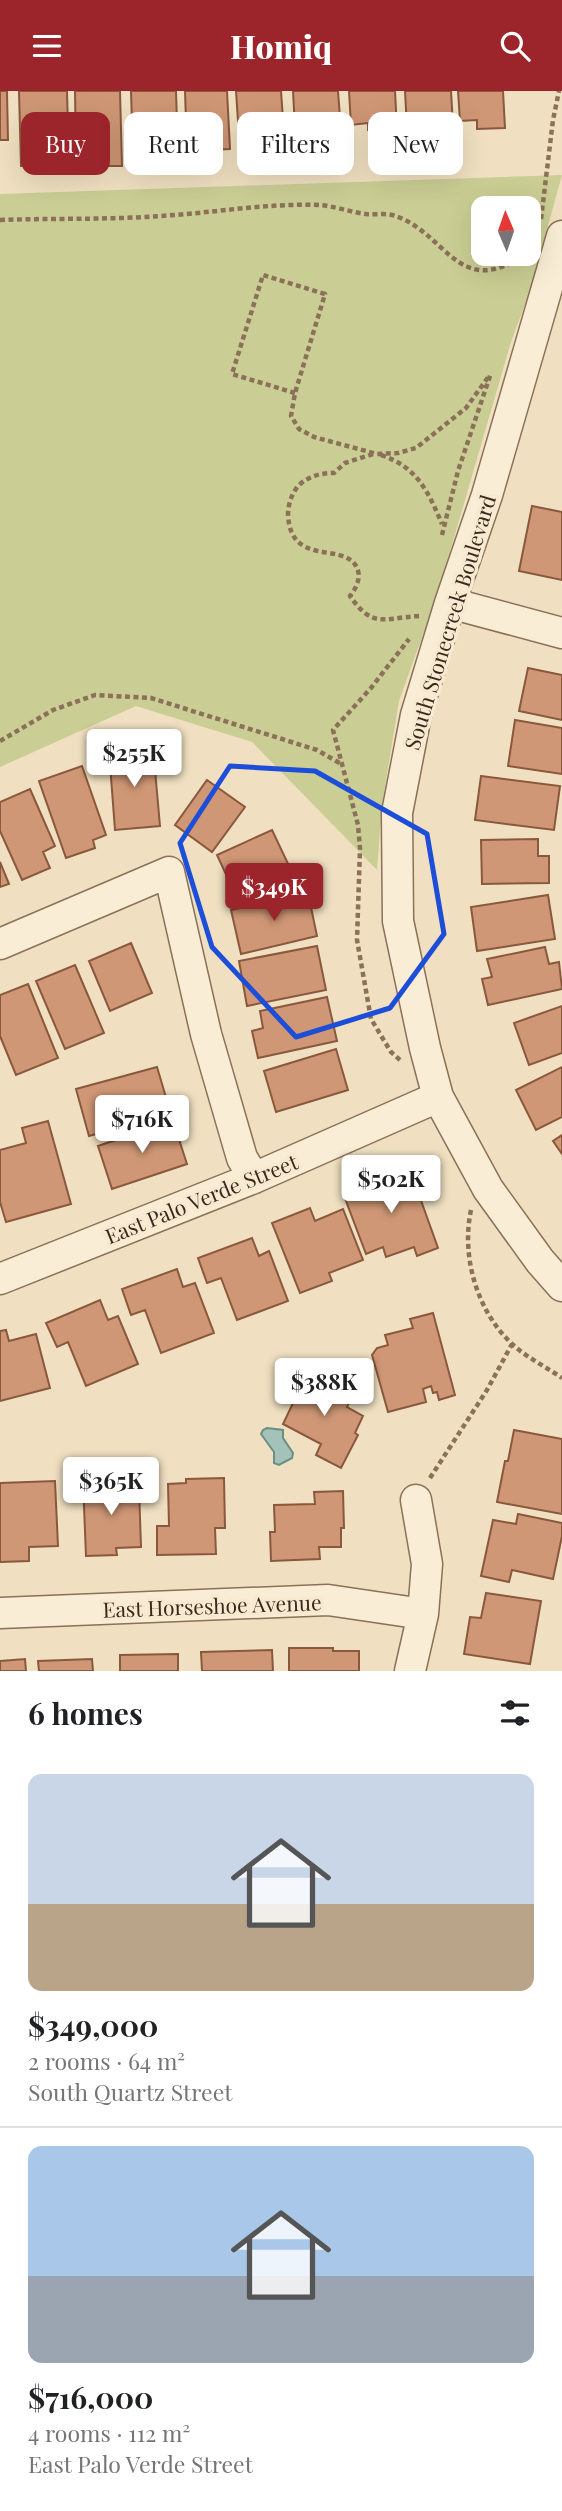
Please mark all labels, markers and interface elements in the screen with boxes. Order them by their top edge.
text: Homiq [230,24,332,67]
icon: menu [28,27,66,65]
icon: search [496,27,534,65]
chip: Buy [21,112,110,175]
chip: Rent [124,112,223,175]
chip: Filters [237,112,354,175]
chip: New [368,112,463,175]
north arrow [471,196,541,266]
map controls [471,196,541,266]
street label: South Stonecreek Boulevard [397,491,501,753]
pin: $255K [85,729,183,789]
text: $255K [103,736,165,767]
pin: $349K [225,863,323,923]
text: $349K [241,870,307,901]
pin: $716K [93,1095,191,1155]
text: $716K [111,1102,173,1133]
street label: East Palo Verde Street [101,1146,302,1249]
pin: $502K [342,1155,440,1215]
text: $502K [357,1162,425,1193]
pin: $388K [275,1359,373,1418]
text: $388K [291,1365,357,1396]
pin: $365K [62,1457,160,1517]
text: $365K [79,1464,143,1495]
street label: East Horseshoe Avenue [102,1587,322,1623]
text: 6 homes [28,1693,143,1733]
icon: filters [496,1694,534,1732]
icon: home [218,1820,344,1946]
text: $349,000 [28,2005,158,2045]
text: 2 rooms · 64 m² [28,2045,185,2076]
text: South Quartz Street [28,2076,232,2107]
icon: home [218,2192,344,2318]
text: $716,000 [28,2377,153,2417]
text: 4 rooms · 112 m² [28,2417,190,2448]
text: East Palo Verde Street [28,2448,253,2479]

